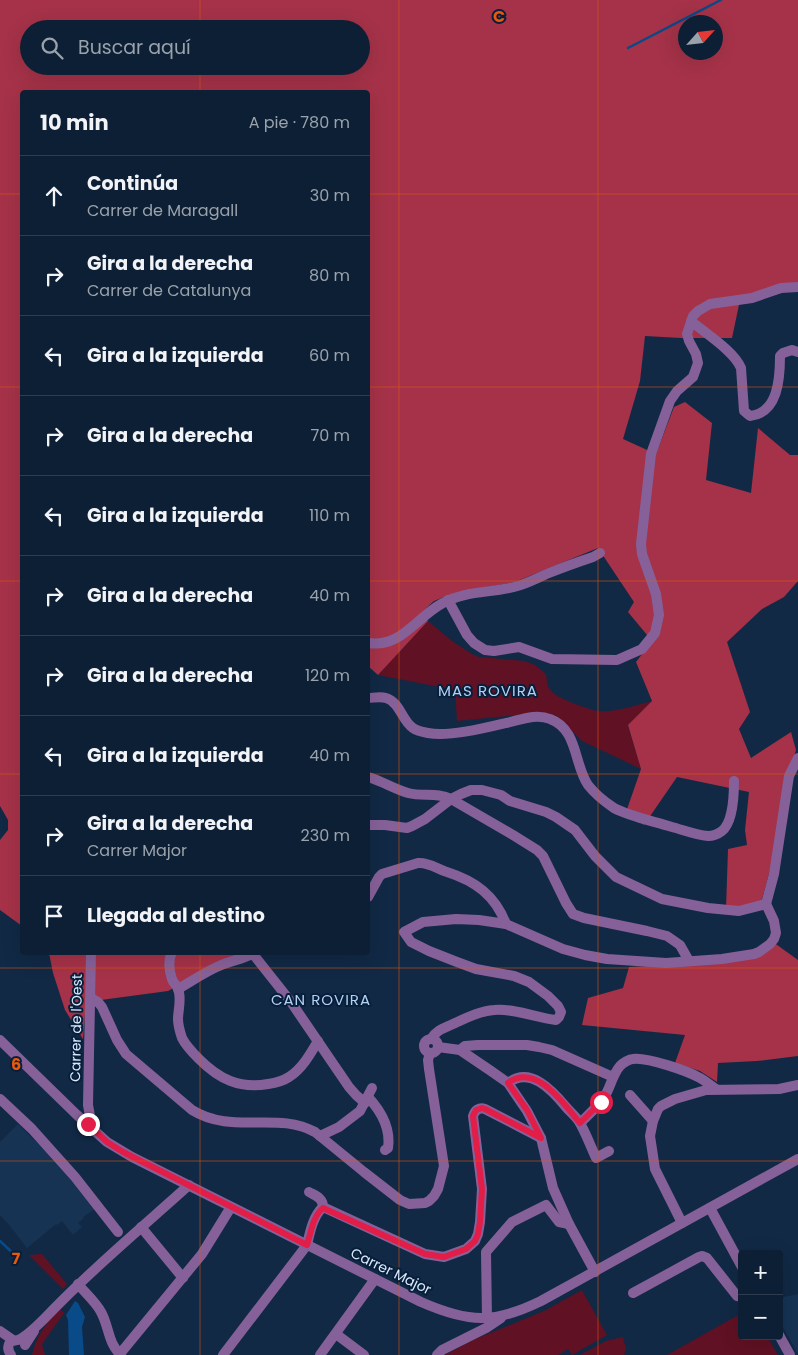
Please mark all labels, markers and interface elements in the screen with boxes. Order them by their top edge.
text: C [493,5,505,28]
north arrow [678,15,723,60]
search box [20,20,370,75]
icon: search [38,34,66,62]
text: Buscar aquí [78,34,191,61]
text: 10 min [40,108,109,137]
text: A pie · 780 m [249,111,350,134]
text: Continúa [87,170,178,197]
icon: ahead [40,182,68,210]
text: 30 m [310,184,350,207]
text: Carrer de Maragall [87,199,238,222]
text: Gira a la derecha [87,250,253,277]
icon: right [40,262,68,290]
text: 80 m [309,264,350,287]
text: Carrer de Catalunya [87,279,251,302]
icon: left [40,342,68,370]
text: Gira a la izquierda [87,342,264,369]
text: 60 m [309,344,350,367]
icon: right [40,422,68,450]
text: Gira a la derecha [87,422,253,449]
text: 70 m [310,424,350,447]
icon: left [40,502,68,530]
text: Gira a la izquierda [87,502,264,529]
text: 110 m [309,504,350,527]
icon: right [40,582,68,610]
text: Gira a la derecha [87,582,253,609]
text: 40 m [309,584,350,607]
icon: right [40,662,68,690]
text: Gira a la derecha [87,662,253,689]
text: 120 m [305,664,350,687]
district label: MAS ROVIRA [438,680,538,701]
icon: left [40,742,68,770]
text: Gira a la izquierda [87,742,264,769]
text: 40 m [309,744,350,767]
text: Gira a la derecha [87,810,253,837]
icon: right [40,822,68,850]
text: 230 m [301,824,350,847]
text: Carrer Major [87,839,187,862]
icon: arrive [40,902,68,930]
text: Llegada al destino [87,902,265,929]
street label: Carrer de l'Oest [65,974,87,1082]
district label: CAN ROVIRA [271,989,371,1010]
text: 6 [11,1053,21,1076]
route start [590,1091,613,1114]
route end [77,1113,100,1136]
street label: Carrer Major [347,1243,435,1299]
text: 7 [12,1247,21,1270]
map controls [738,1250,783,1340]
button: + [738,1250,783,1295]
button: − [738,1295,783,1340]

